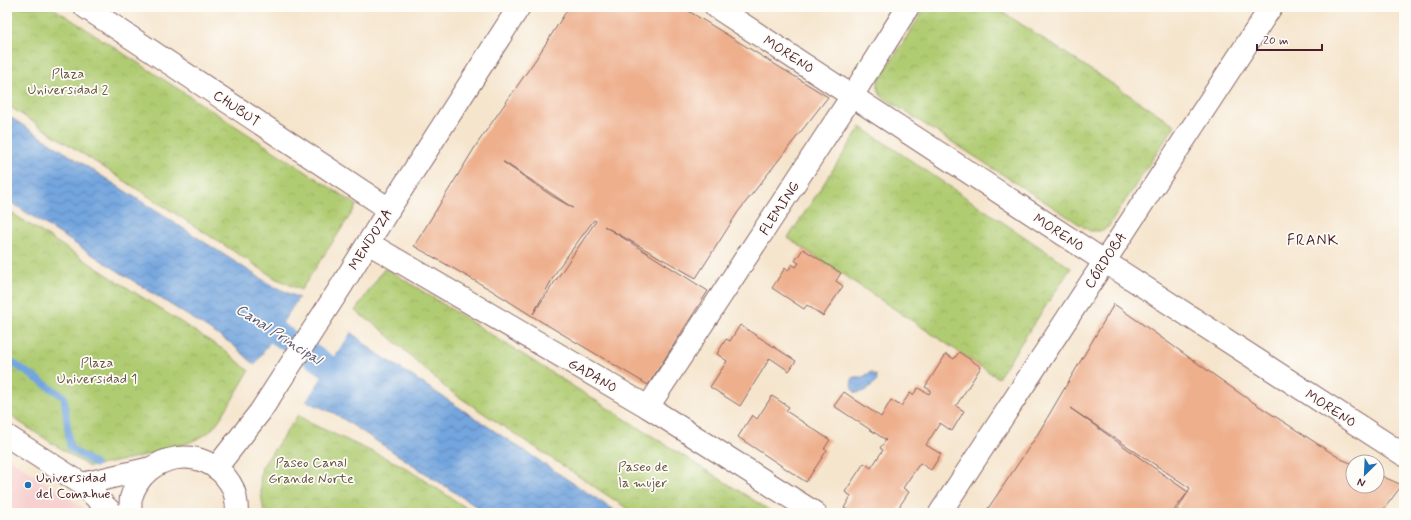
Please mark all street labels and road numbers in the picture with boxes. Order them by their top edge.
street label: MORENO [760,32,817,78]
street label: CHUBUT [209,87,263,131]
street label: FLEMING [756,178,804,239]
street label: MENDOZA [345,205,397,274]
street label: MORENO [1030,210,1087,256]
street label: CÓRDOBA [1081,229,1131,292]
street label: GADANO [565,355,620,397]
street label: MORENO [1302,386,1359,432]

